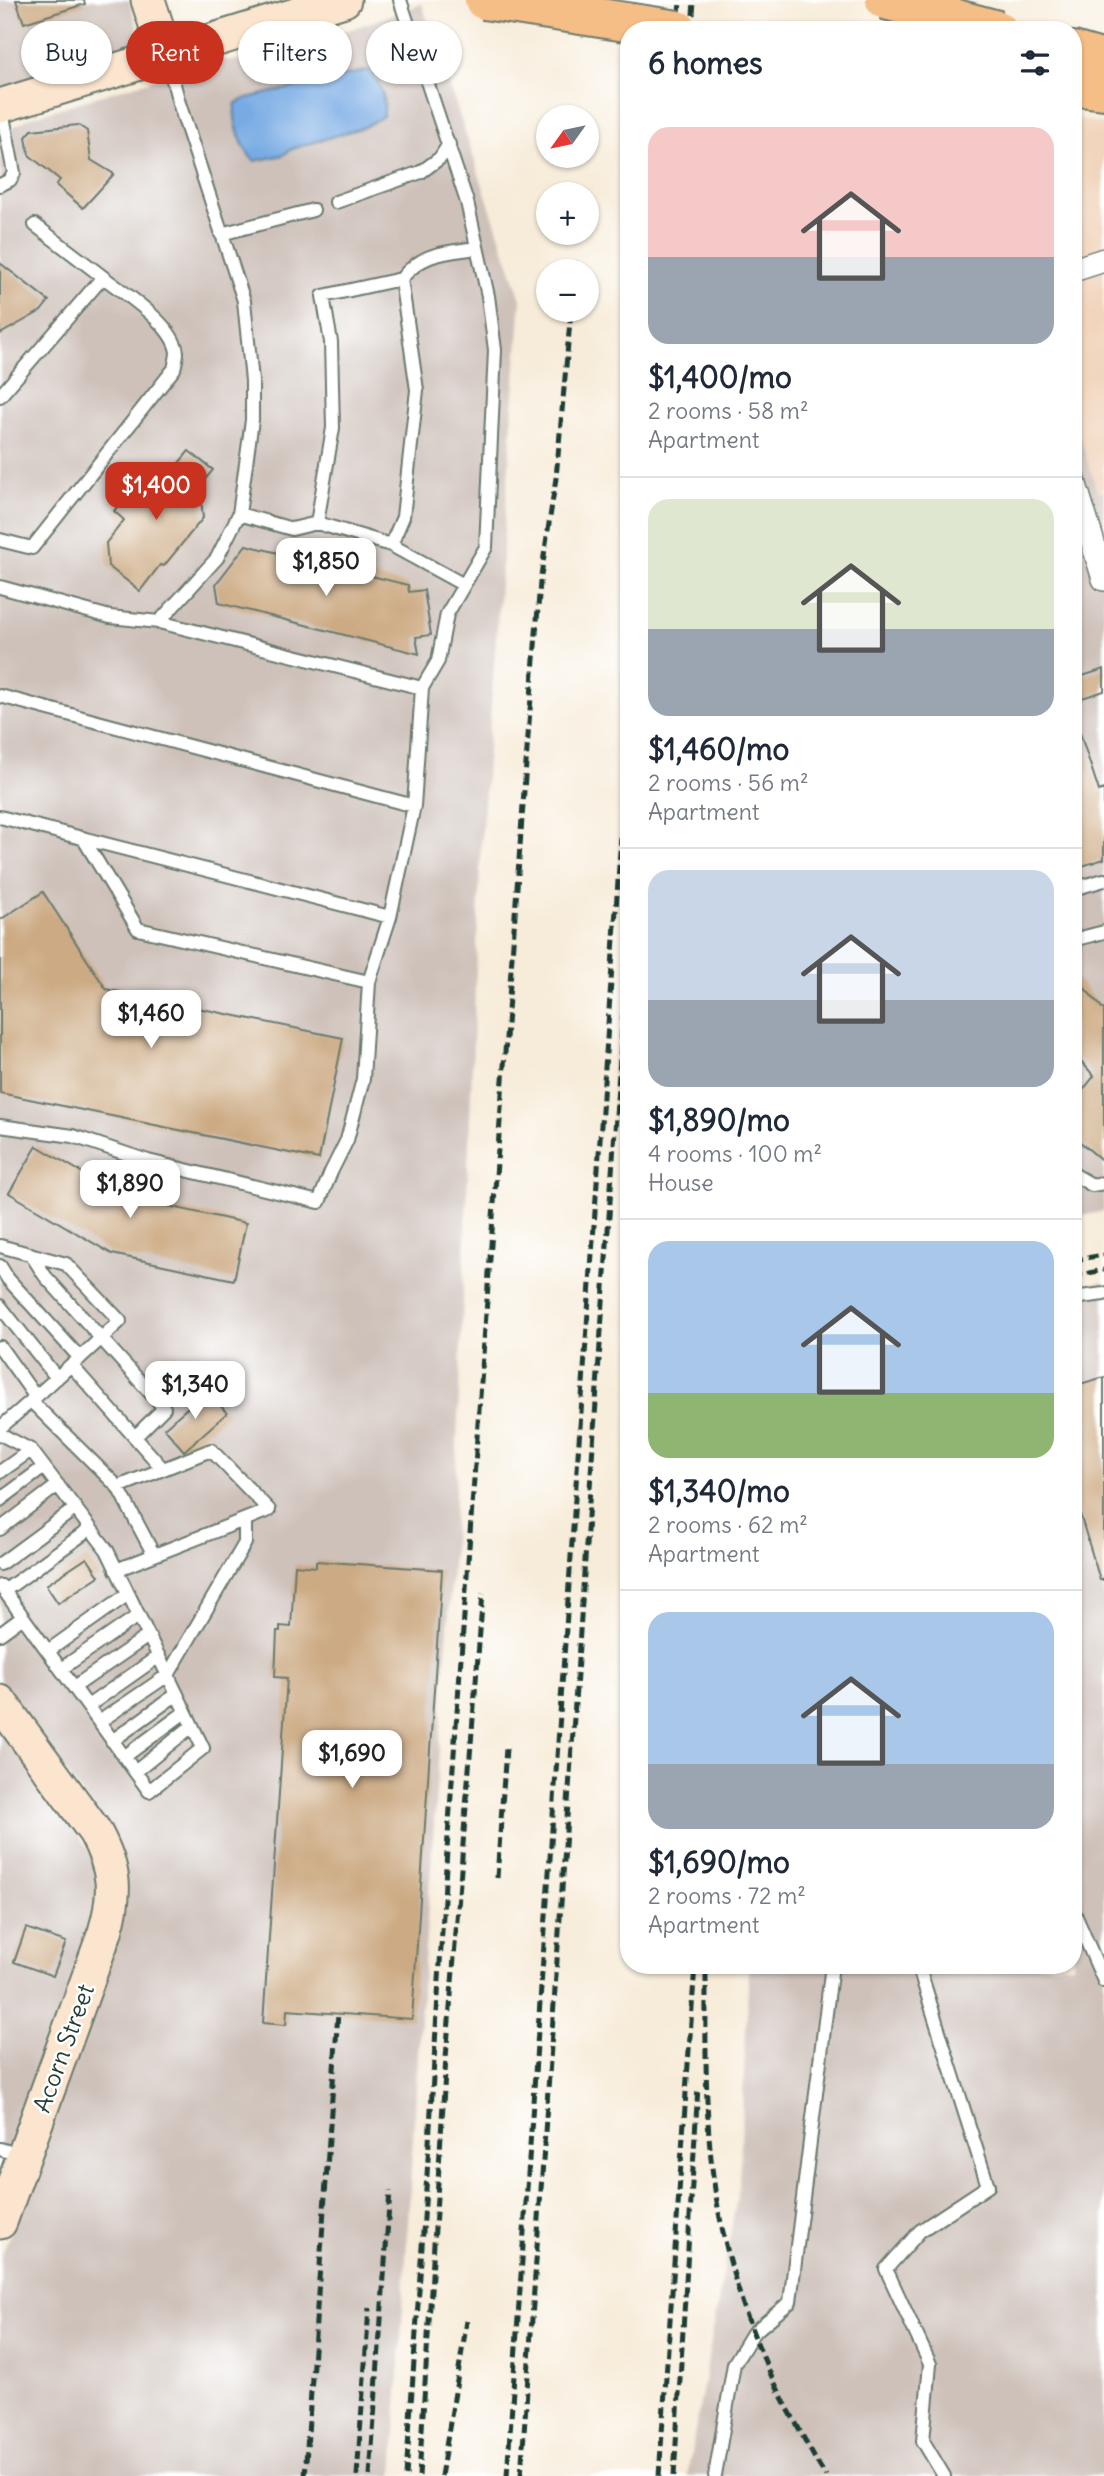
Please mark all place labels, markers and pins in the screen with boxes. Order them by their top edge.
pin: $1,400 [99,462,213,522]
pin: $1,850 [269,538,383,598]
pin: $1,460 [94,990,208,1050]
pin: $1,890 [73,1160,187,1220]
pin: $1,340 [138,1362,252,1421]
pin: $1,690 [295,1730,409,1790]

